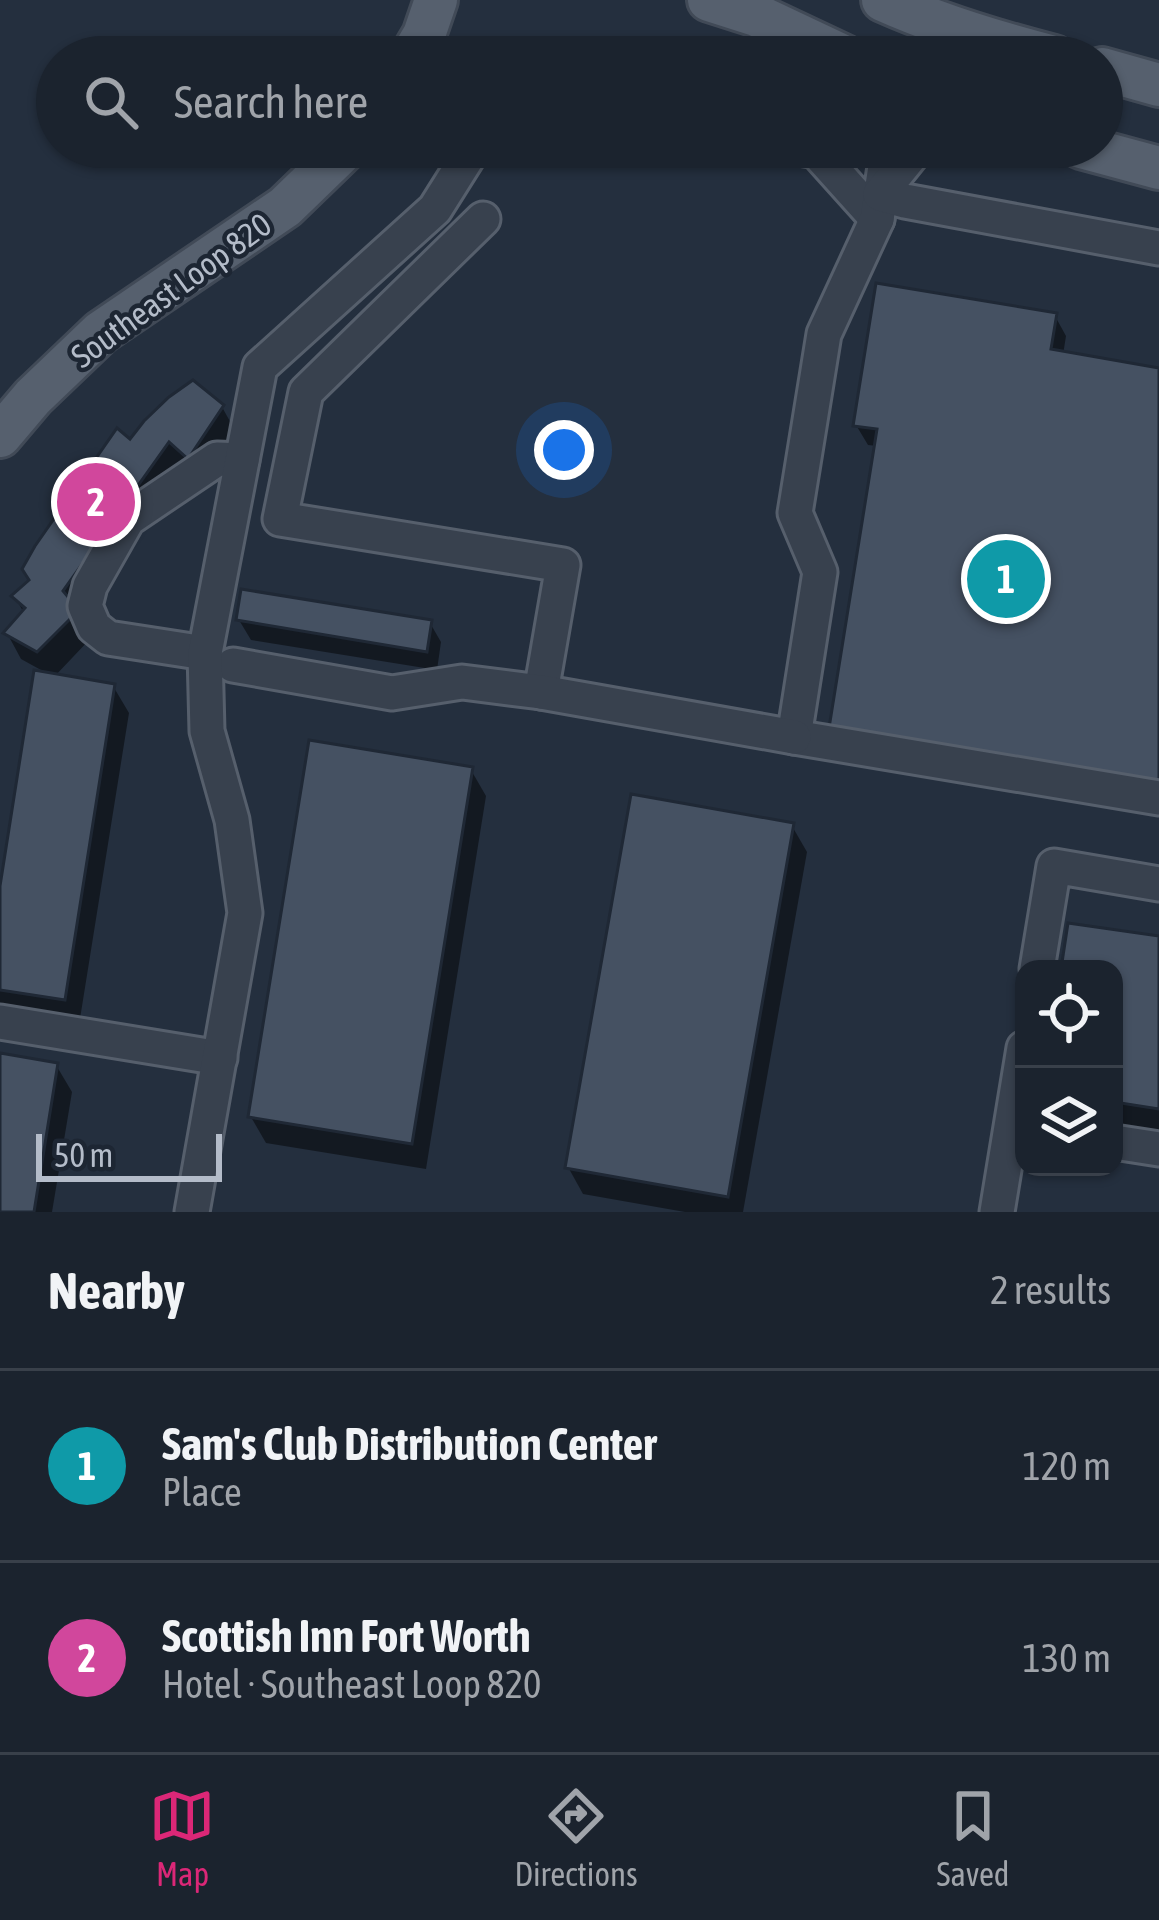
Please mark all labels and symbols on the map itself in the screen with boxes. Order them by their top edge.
street label: Southeast Loop 820 [64,205,278,375]
your location [534,420,594,480]
pin: 2 [57,457,135,547]
pin: 1 [967,534,1045,624]
scale bar [36,1128,222,1181]

